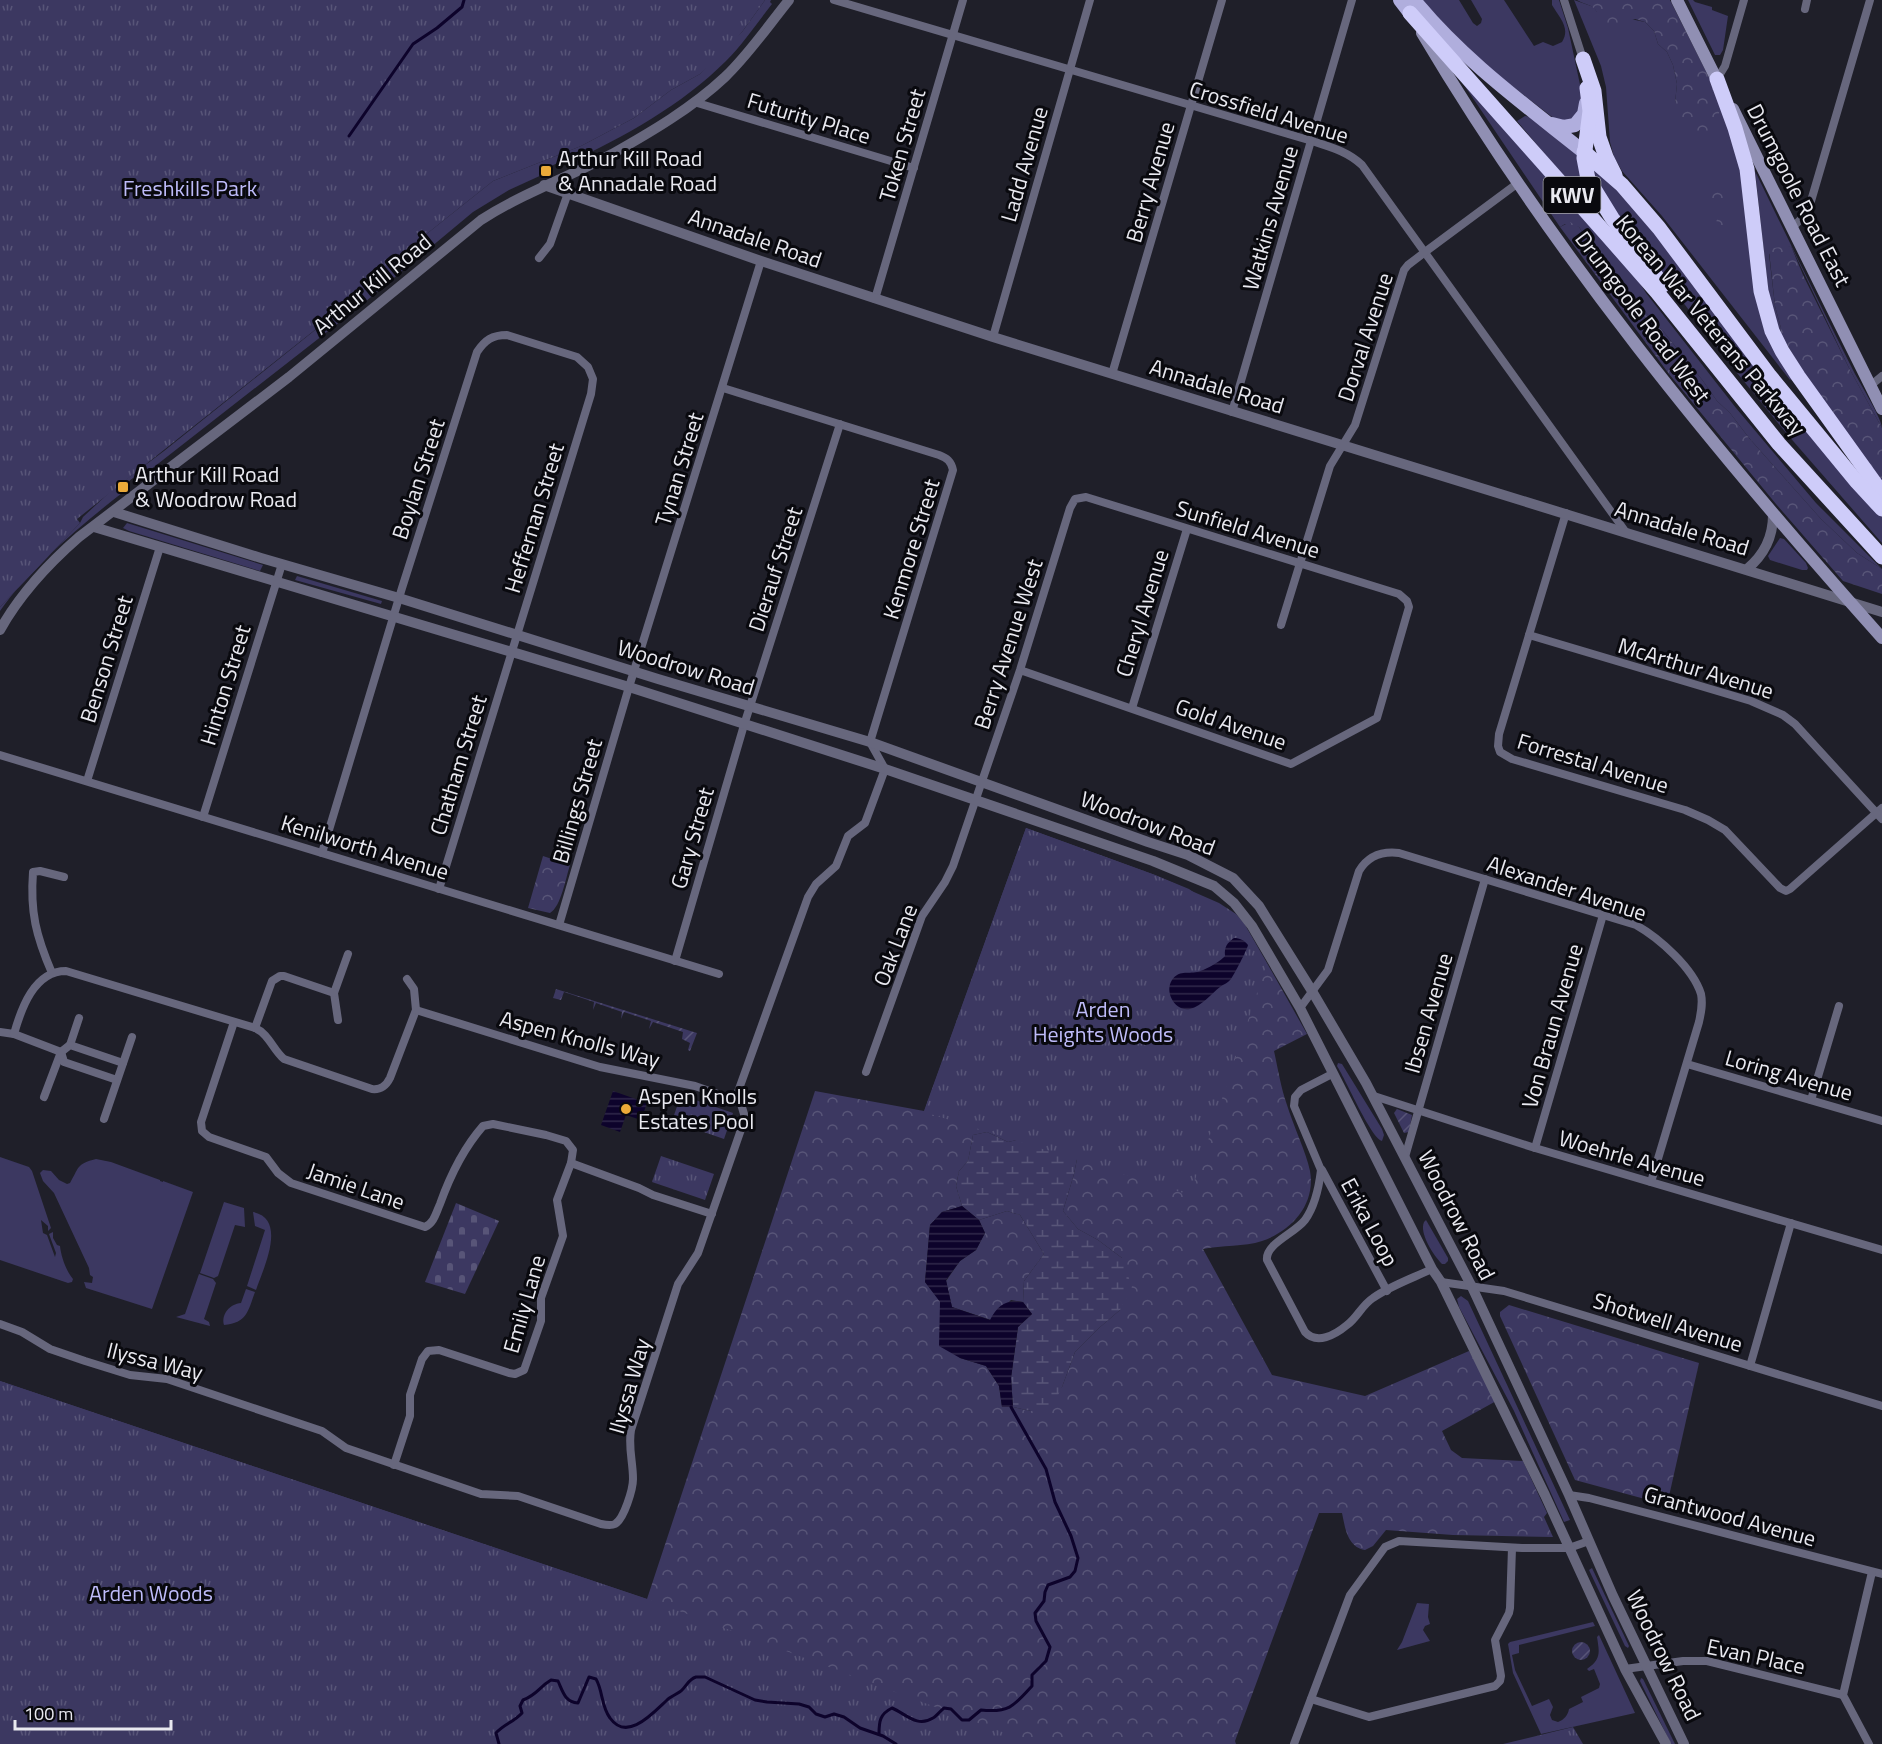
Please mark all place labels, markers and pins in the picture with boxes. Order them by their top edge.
place label: Arthur Kill Road & Annadale Road [558,141,717,200]
marker: Arthur Kill Road & Annadale Road [539,164,553,178]
place label: Arthur Kill Road & Woodrow Road [135,457,297,516]
marker: Arthur Kill Road & Woodrow Road [116,480,130,494]
place label: Aspen Knolls Estates Pool [638,1079,757,1138]
marker: Aspen Knolls Estates Pool [619,1102,633,1116]

